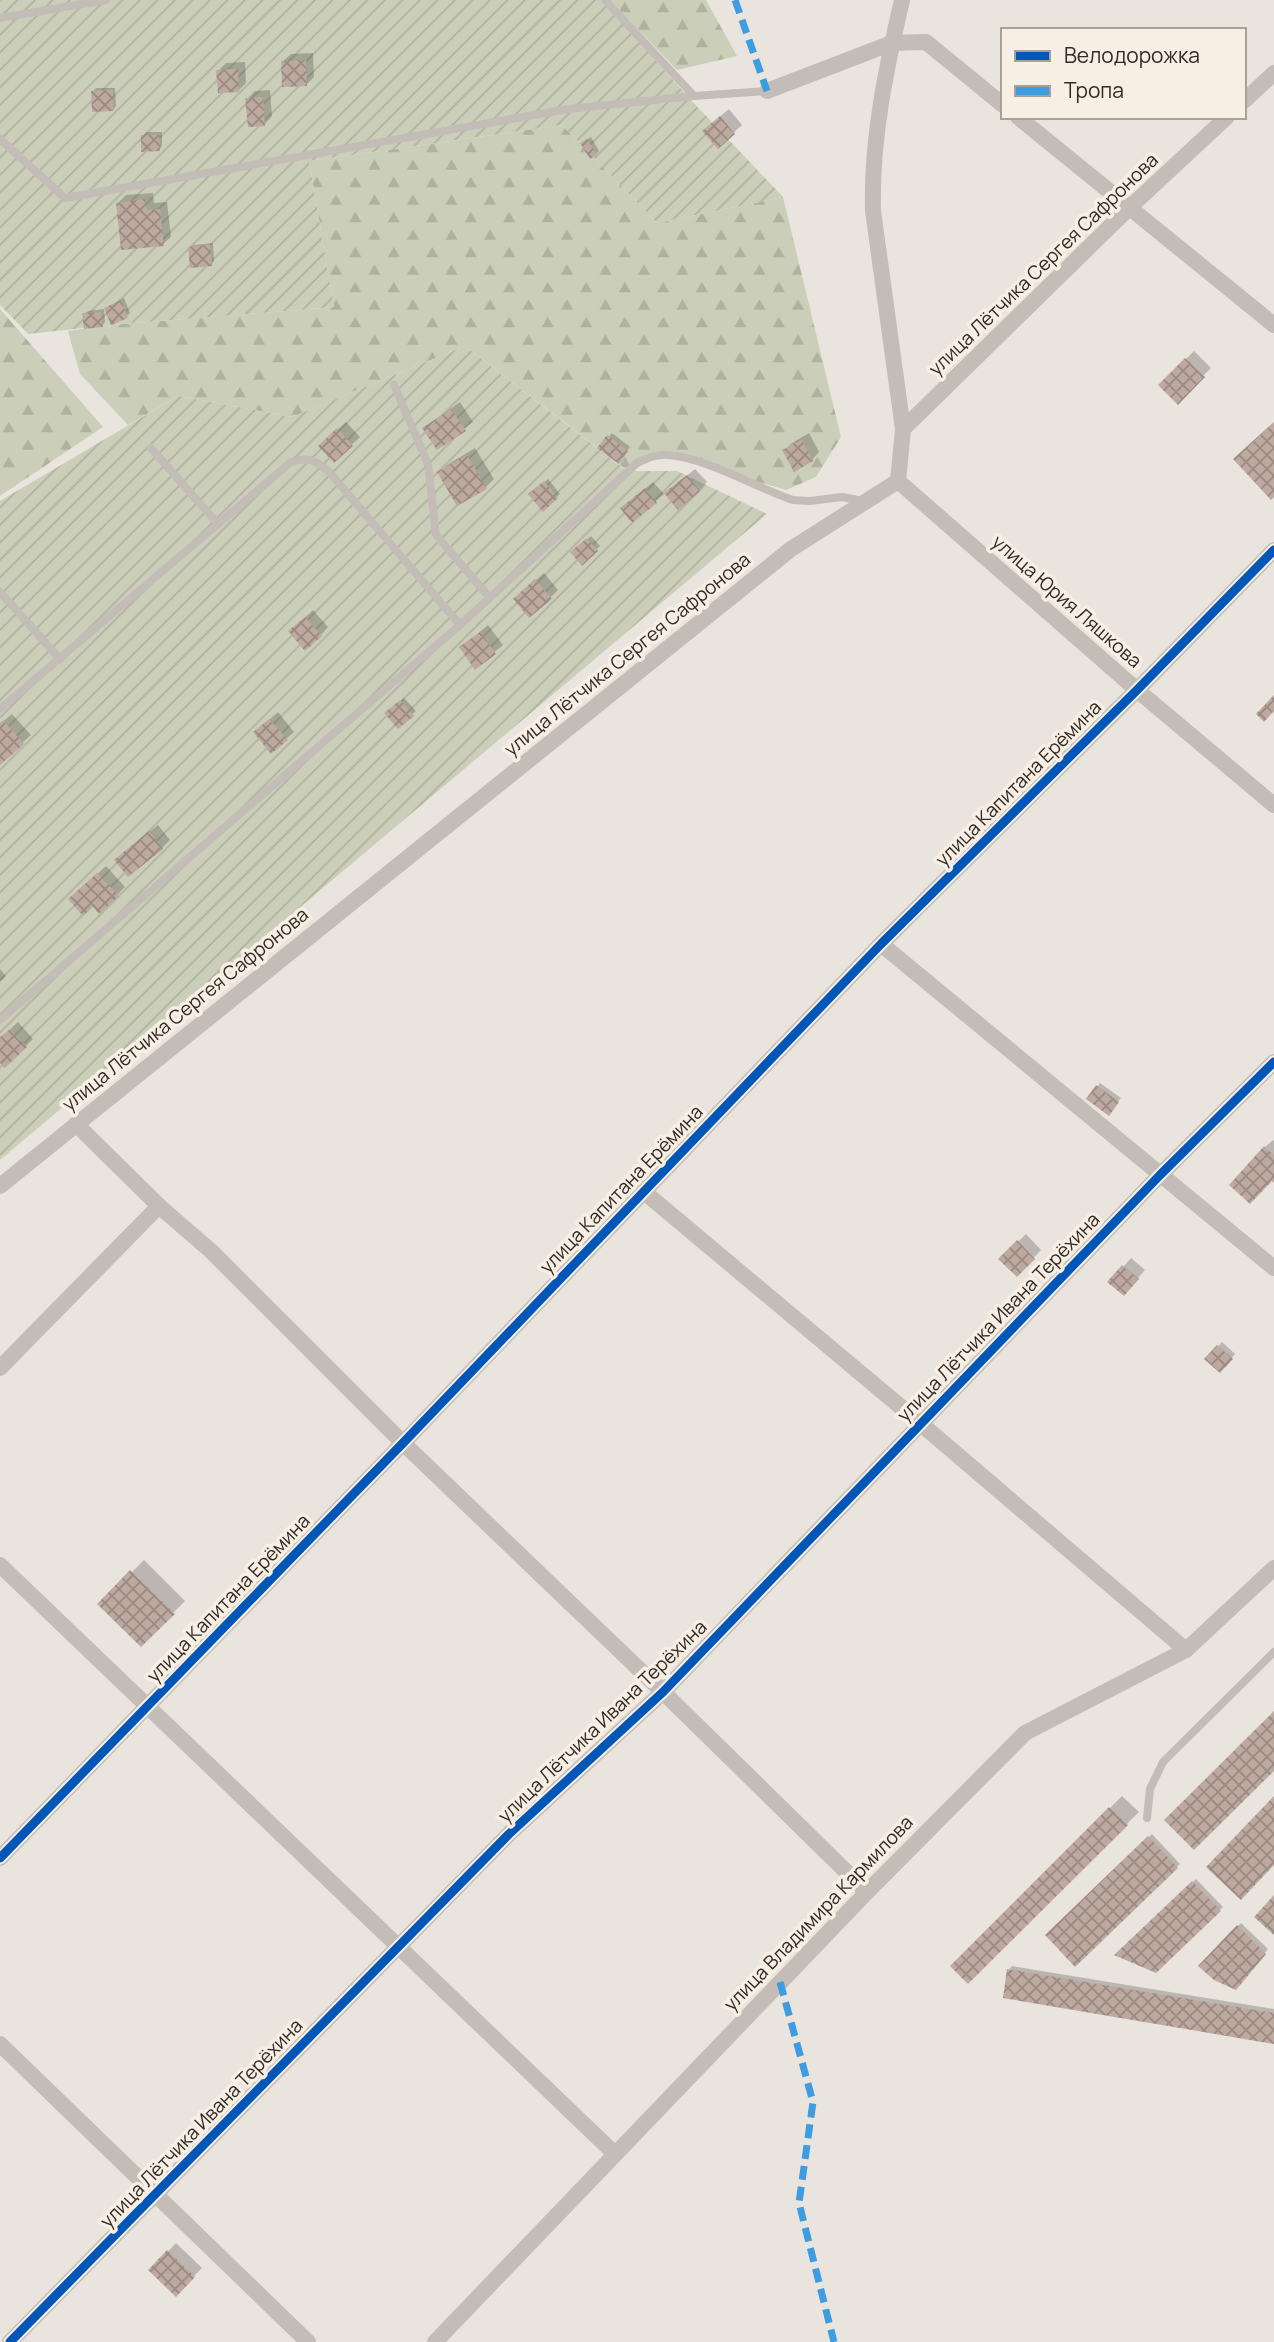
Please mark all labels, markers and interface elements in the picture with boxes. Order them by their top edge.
legend [1001,28,1246,119]
text: Велодорожка [1064,41,1200,69]
text: Тропа [1064,76,1124,104]
street label: улица Лётчика Сергея Сафронова [923,147,1163,381]
street label: улица Юрия Ляшкова [987,529,1147,673]
street label: улица Лётчика Сергея Сафронова [498,546,756,762]
street label: улица Капитана Ерёмина [929,694,1107,872]
street label: улица Лётчика Сергея Сафронова [56,901,314,1117]
street label: улица Капитана Ерёмина [534,1099,708,1279]
street label: улица Лётчика Ивана Терёхина [891,1207,1105,1427]
street label: улица Капитана Ерёмина [141,1508,315,1688]
street label: улица Лётчика Ивана Терёхина [492,1614,712,1828]
street label: улица Владимира Кармилова [718,1810,918,2016]
street label: улица Лётчика Ивана Терёхина [94,2013,308,2233]

